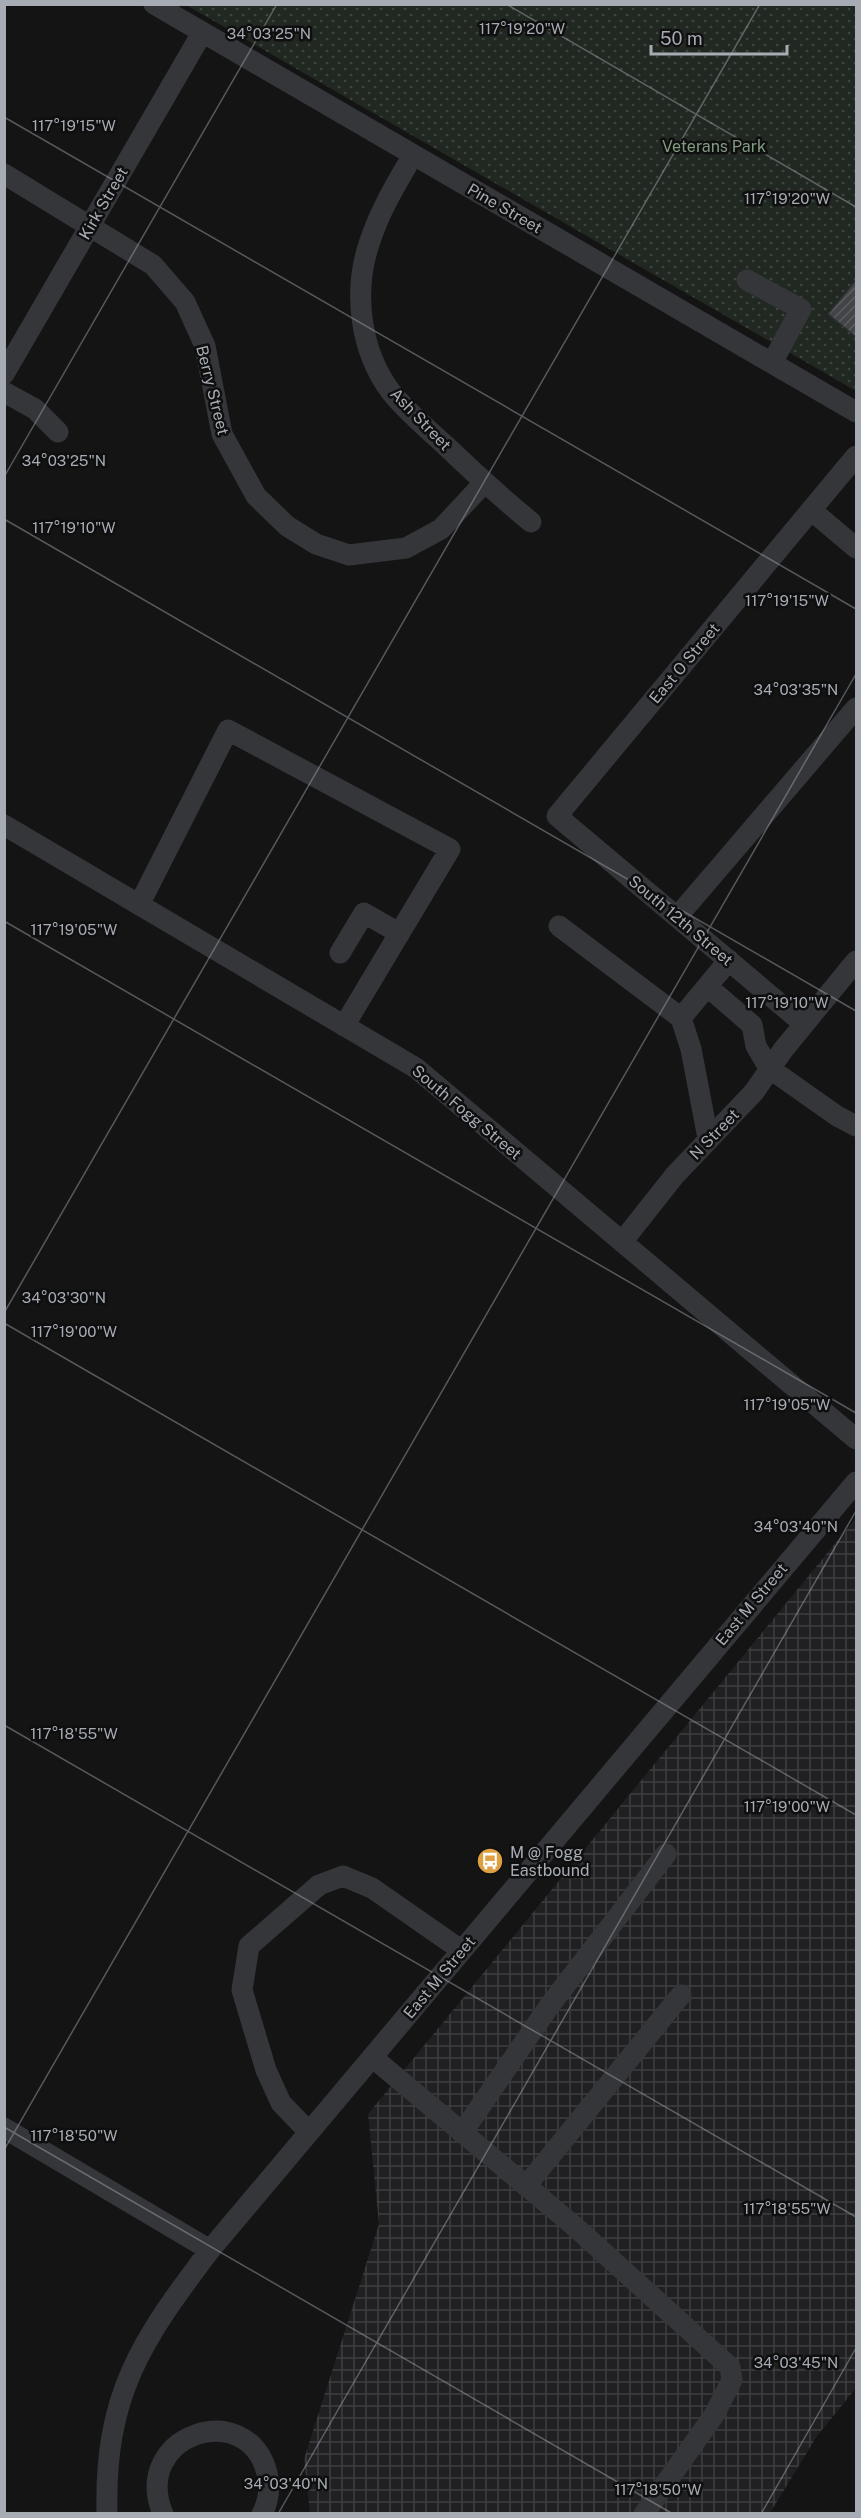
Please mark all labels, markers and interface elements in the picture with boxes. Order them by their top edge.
scale bar [651,18,788,56]
text: 117°19'20"W [479,20,565,37]
text: 34°03'25"N [227,25,311,42]
text: 50 m [660,28,703,49]
text: 117°19'15"W [32,117,116,134]
park label: Veterans Park [662,137,766,156]
street label: Kirk Street [75,163,132,243]
street label: Pine Street [464,179,545,237]
text: 117°19'20"W [744,190,830,207]
street label: Berry Street [192,343,233,437]
street label: Ash Street [386,384,455,454]
text: 34°03'25"N [22,452,106,469]
text: 117°19'10"W [32,519,116,536]
text: 117°19'15"W [745,592,829,609]
street label: East O Street [645,619,723,707]
text: 34°03'35"N [754,681,838,698]
street label: South 12th Street [625,871,737,970]
text: 117°19'05"W [31,921,117,938]
text: 117°19'10"W [745,994,829,1011]
street label: South Fogg Street [408,1061,525,1164]
street label: N Street [686,1105,743,1163]
text: 34°03'30"N [22,1289,106,1306]
text: 117°19'00"W [31,1323,117,1340]
text: 117°19'05"W [744,1396,830,1413]
text: 34°03'40"N [754,1518,838,1535]
street label: East M Street [712,1559,791,1649]
text: 117°18'55"W [30,1725,118,1742]
text: 117°19'00"W [744,1798,830,1815]
place label: M @ Fogg Eastbound [510,1843,589,1880]
bus stop icon: M @ Fogg Eastbound [475,1846,505,1876]
street label: East M Street [400,1932,479,2022]
text: 117°18'50"W [30,2127,118,2144]
text: 117°18'55"W [743,2200,831,2217]
text: 34°03'45"N [754,2354,838,2371]
text: 34°03'40"N [244,2475,328,2492]
text: 117°18'50"W [614,2481,702,2498]

